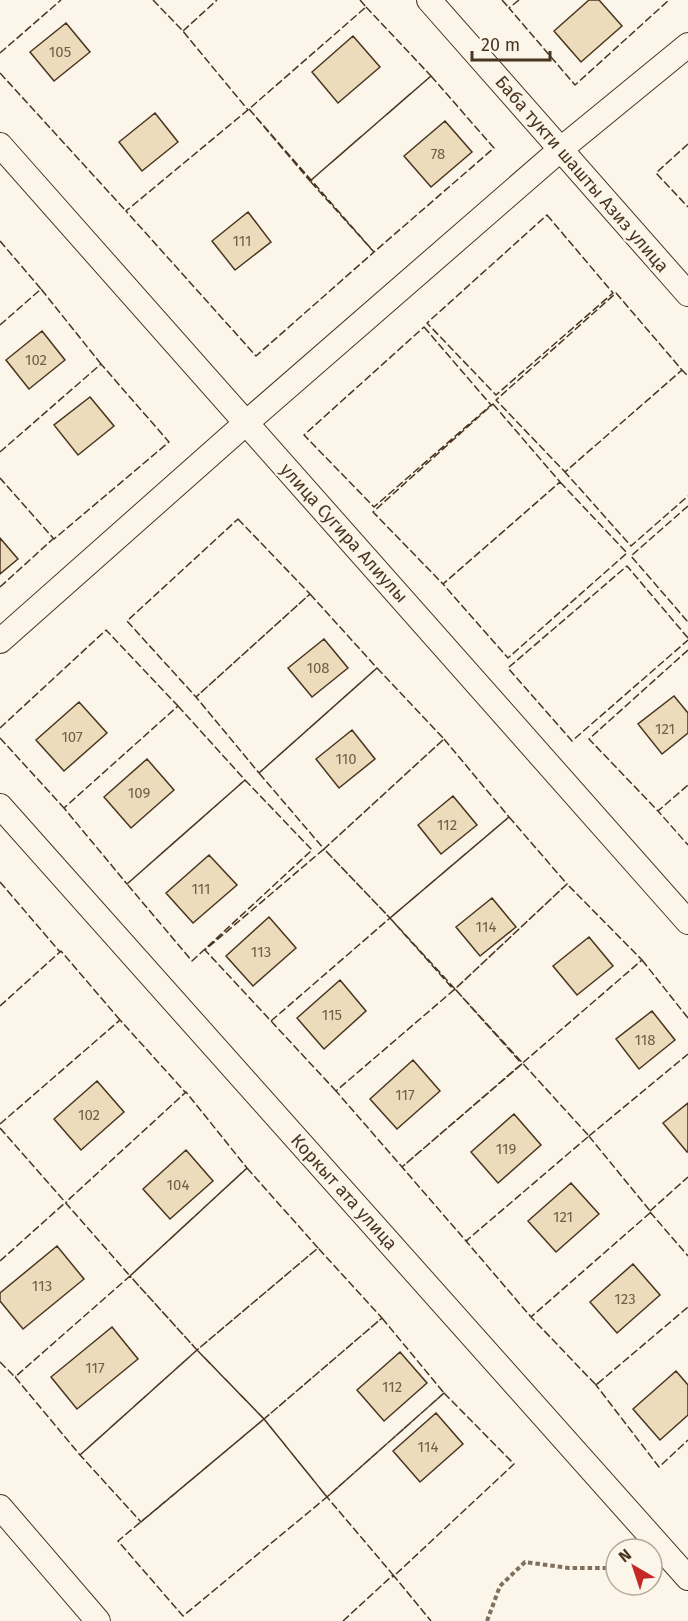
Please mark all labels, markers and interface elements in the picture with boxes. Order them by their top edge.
scale bar [472,24,550,62]
text: 20 m [481,34,520,56]
house number: 105 [49,43,71,61]
street label: Баба тукти шашты Азиз улица [491,71,673,277]
house number: 78 [431,145,445,163]
house number: 111 [232,232,252,250]
house number: 102 [25,351,47,369]
street label: улица Сугира Алиулы [276,459,412,607]
house number: 108 [306,659,330,677]
house number: 121 [655,720,675,738]
house number: 107 [61,728,83,746]
house number: 110 [335,750,357,768]
house number: 109 [128,784,150,802]
house number: 112 [437,816,457,834]
house number: 111 [191,880,211,898]
house number: 114 [476,918,496,936]
house number: 113 [251,943,271,961]
house number: 115 [322,1006,342,1024]
house number: 118 [634,1031,656,1049]
house number: 117 [395,1086,415,1104]
house number: 102 [78,1106,100,1124]
street label: Коркыт ата улица [286,1129,402,1255]
house number: 119 [496,1140,516,1158]
house number: 104 [167,1176,189,1194]
house number: 121 [553,1208,573,1226]
house number: 113 [32,1277,52,1295]
house number: 123 [614,1290,636,1308]
house number: 117 [85,1359,105,1377]
house number: 112 [382,1378,402,1396]
house number: 114 [418,1438,438,1456]
north arrow [604,1537,664,1597]
text: N [615,1545,635,1566]

